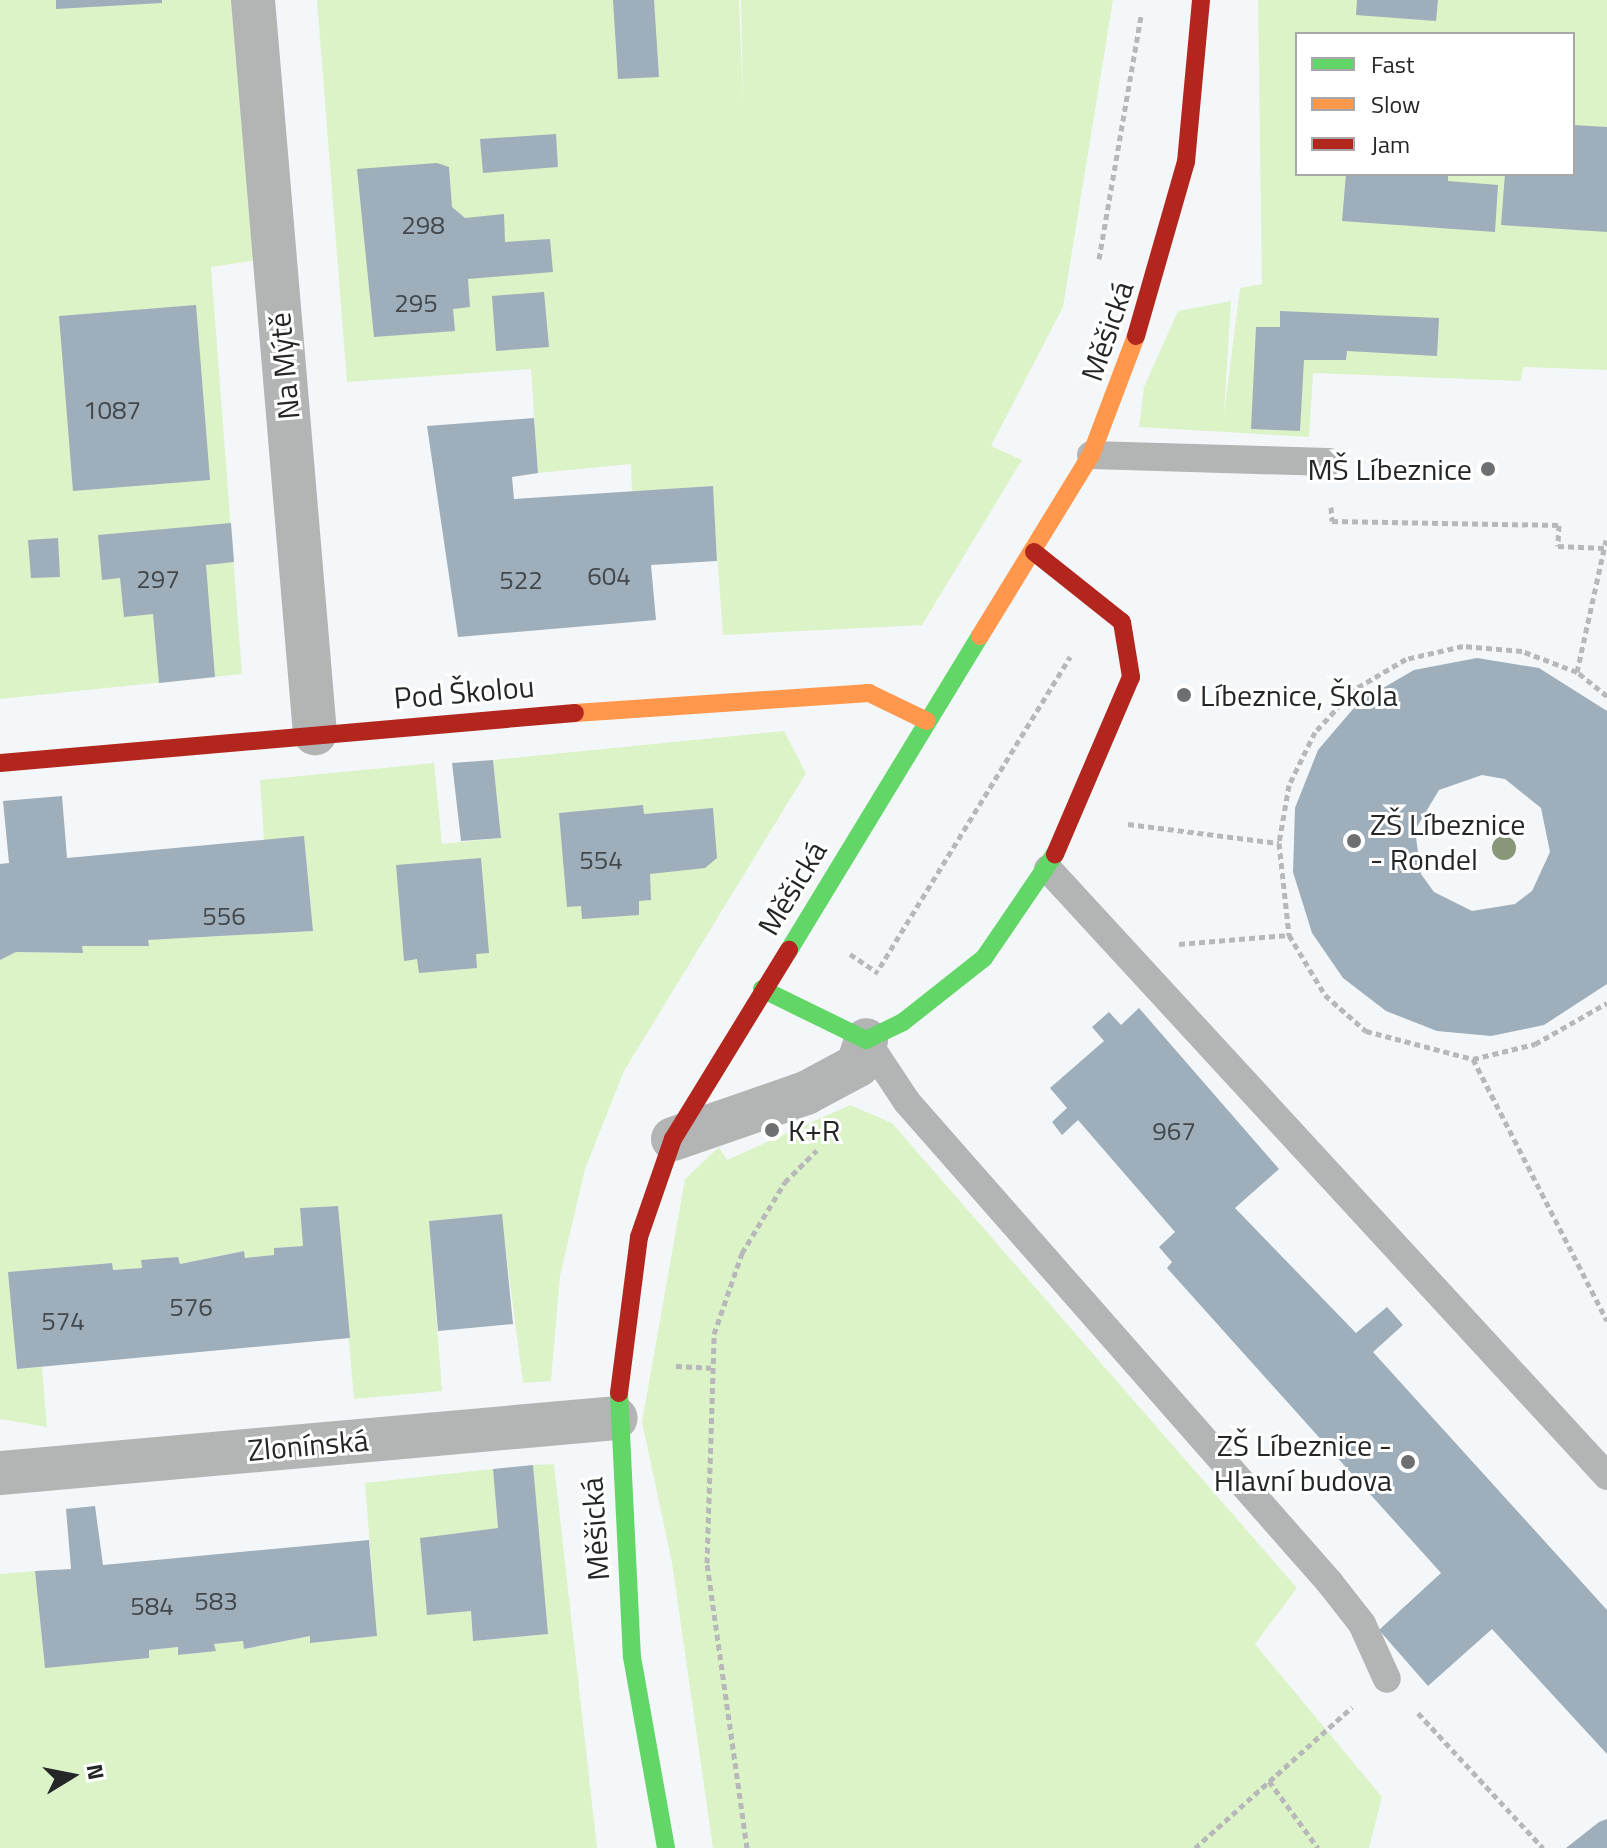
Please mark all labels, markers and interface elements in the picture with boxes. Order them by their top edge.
legend [1295,32,1575,176]
text: Fast [1371,46,1414,82]
text: Slow [1371,86,1420,122]
text: Jam [1371,126,1410,162]
house number: 298 [401,209,445,241]
street label: Měšická [1073,276,1141,386]
house number: 295 [394,287,438,319]
street label: Na Mýtě [261,311,307,421]
house number: 1087 [83,394,141,426]
place label: MŠ Líbeznice [1307,451,1472,487]
marker: MŠ Líbeznice [1479,460,1497,478]
house number: 604 [587,560,631,592]
house number: 297 [136,563,180,595]
house number: 522 [499,564,543,596]
street label: Pod Školou [392,668,536,716]
place label: Líbeznice, Škola [1200,677,1398,713]
marker: Líbeznice, Škola [1175,686,1193,704]
place label: ZŠ Líbeznice - Rondel [1370,806,1525,876]
marker: ZŠ Líbeznice - Rondel [1345,832,1363,850]
street label: Měšická [750,835,834,941]
house number: 554 [579,844,623,876]
house number: 556 [202,900,246,932]
place label: K+R [788,1112,840,1148]
house number: 967 [1152,1115,1196,1147]
marker: K+R [763,1121,781,1139]
house number: 576 [169,1291,213,1323]
house number: 574 [41,1305,85,1337]
street label: Zlonínská [246,1422,370,1468]
place label: ZŠ Líbeznice - Hlavní budova [1214,1427,1392,1498]
marker: ZŠ Líbeznice - Hlavní budova [1399,1453,1417,1471]
street label: Měšická [573,1476,617,1582]
house number: 583 [194,1585,238,1617]
house number: 584 [130,1590,174,1622]
north arrow [32,1736,112,1816]
text: N [78,1761,114,1782]

